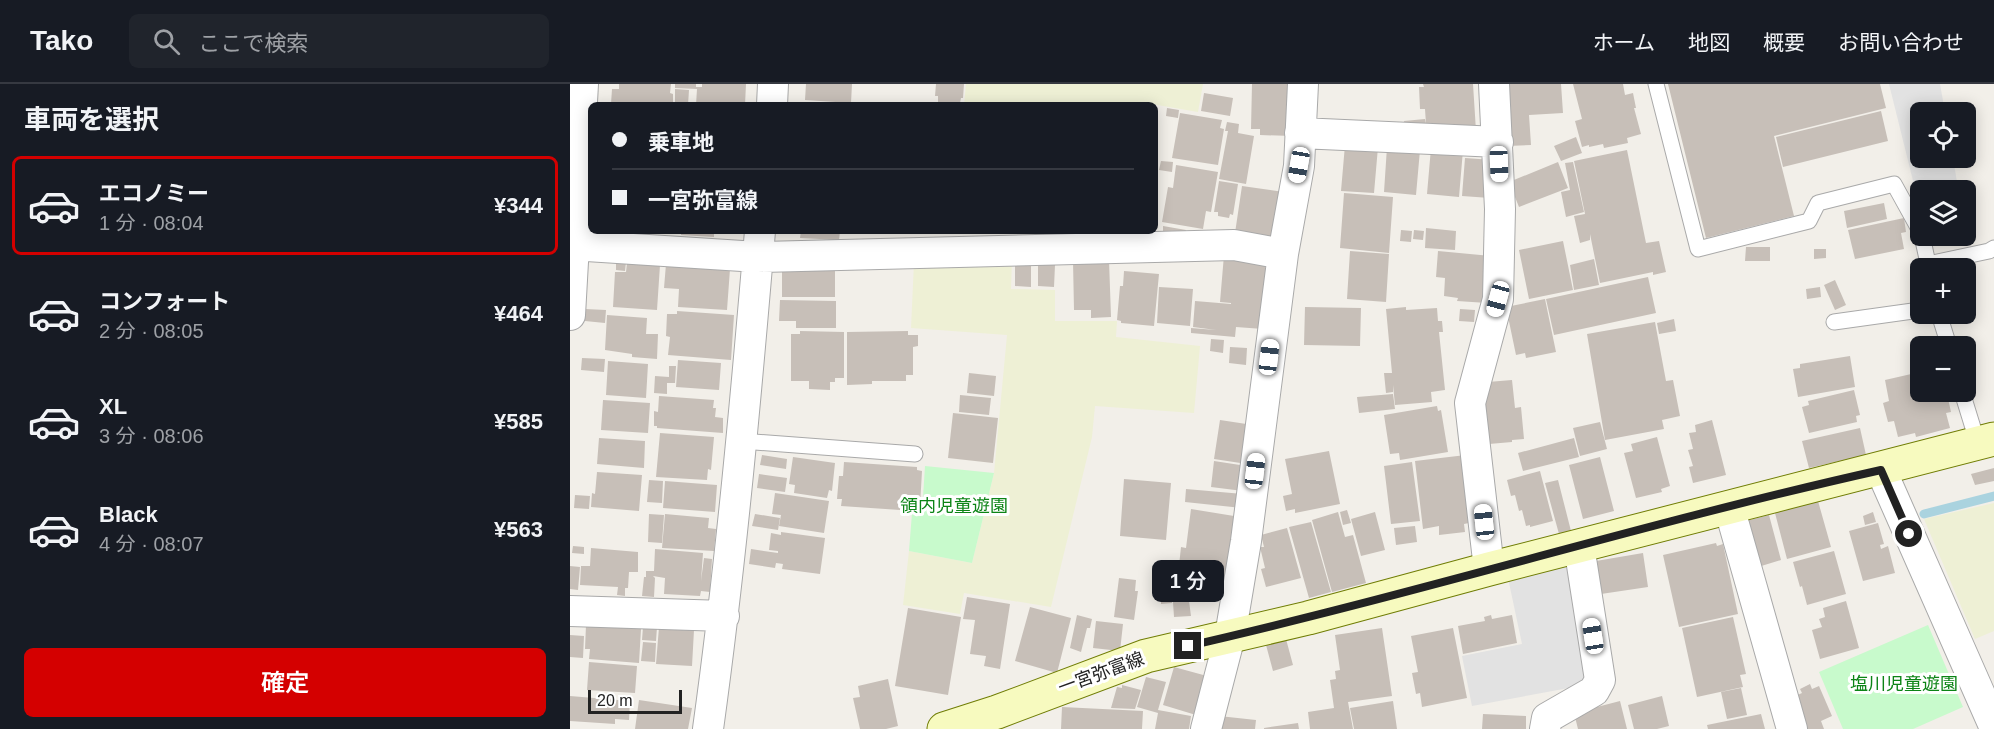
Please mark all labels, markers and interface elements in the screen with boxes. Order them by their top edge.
search box [129,14,549,68]
text: Tako [30,25,93,56]
icon: search [150,25,183,58]
text: ここで検索 [198,31,308,56]
text: ホーム [1593,31,1655,54]
text: 地図 [1688,31,1730,54]
text: 概要 [1763,31,1805,54]
text: お問い合わせ [1838,31,1964,54]
map controls [1910,102,1976,402]
button: locate [1910,102,1976,168]
text: 車両を選択 [24,105,159,135]
text: 乗車地 [648,130,714,155]
car [1287,146,1311,184]
car [1489,146,1509,182]
icon: car [27,179,81,233]
button: layers [1910,180,1976,246]
text: エコノミー [99,181,209,206]
text: 一宮弥富線 [648,188,758,213]
text: ¥344 [494,193,543,218]
text: 1 分 · 08:04 [99,212,204,234]
button: + [1910,258,1976,324]
car [1485,279,1511,319]
icon: car [27,287,81,341]
text: コンフォート [99,289,230,314]
text: ¥464 [494,301,543,326]
text: 2 分 · 08:05 [99,320,204,342]
button: − [1910,336,1976,402]
car [1258,338,1280,376]
text: XL [99,394,127,419]
icon: car [27,395,81,449]
text: ¥585 [494,409,543,434]
text: 3 分 · 08:06 [99,425,204,447]
car [1244,452,1266,490]
park label: 領内児童遊園 [900,496,1008,516]
text: Black [99,502,158,527]
icon: car [27,503,81,557]
car [1473,503,1495,541]
text: ¥563 [494,517,543,542]
route start [1895,520,1922,547]
text: 4 分 · 08:07 [99,533,204,555]
callout: 1 分 [1152,559,1224,601]
text: 1 分 [1170,570,1206,592]
car [1581,617,1605,655]
route end [1174,632,1201,659]
button: 確定 [24,648,546,717]
street label: 一宮弥富線 [1055,648,1147,698]
park label: 塩川児童遊園 [1850,674,1958,694]
scale bar [588,687,682,714]
text: 20 m [597,692,633,709]

